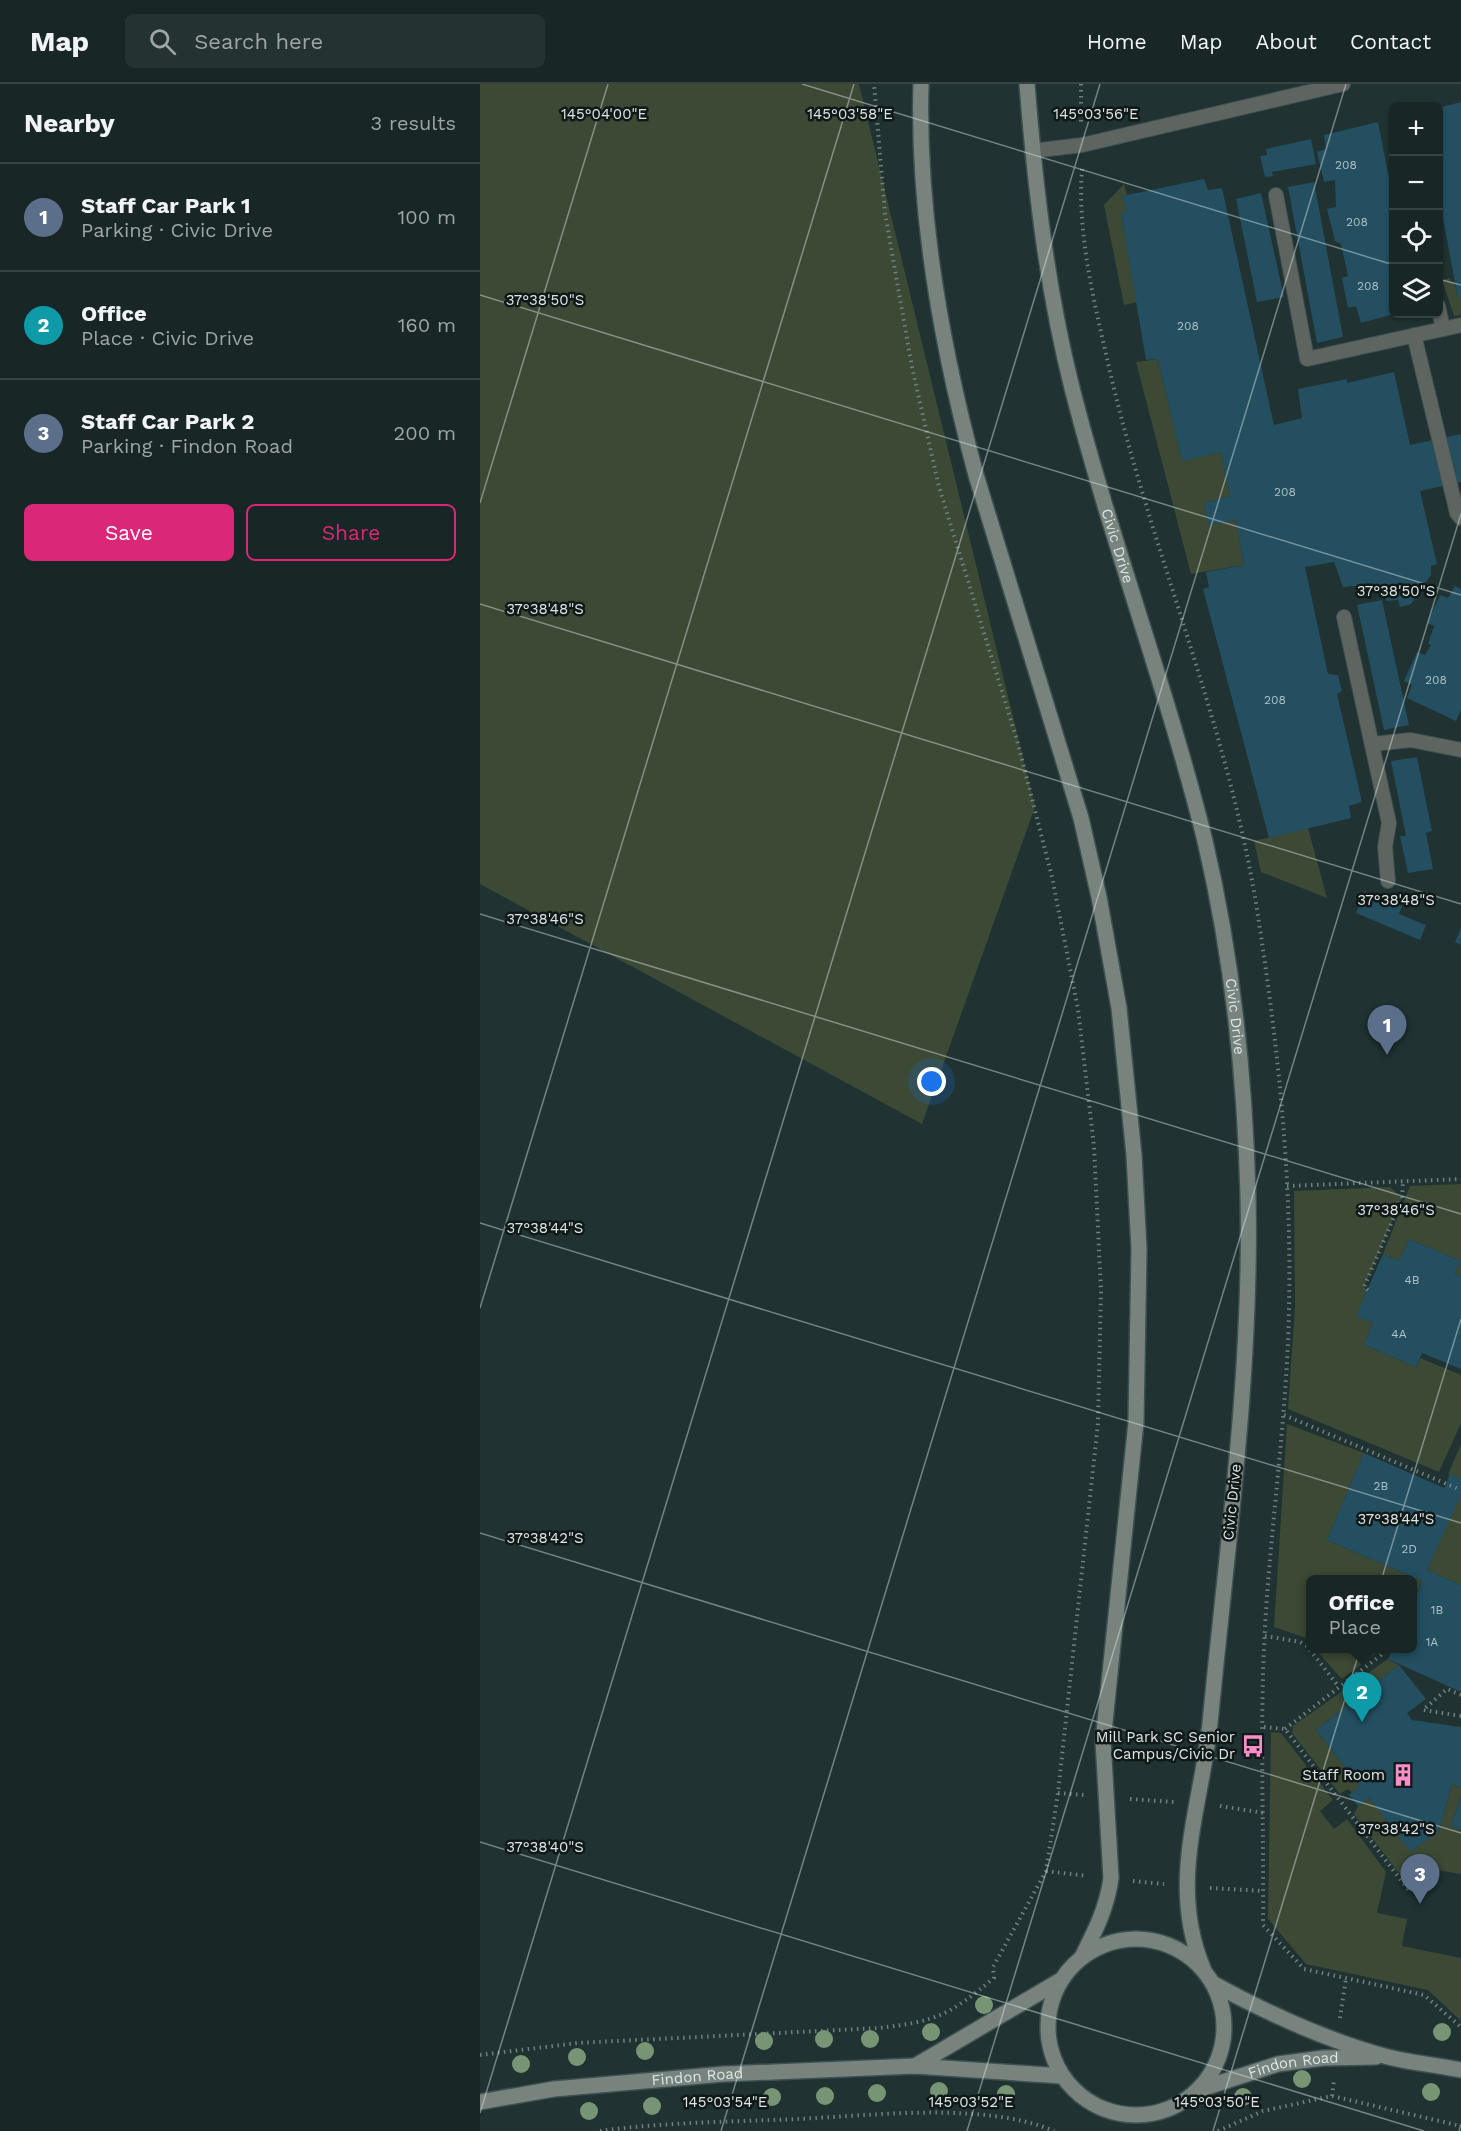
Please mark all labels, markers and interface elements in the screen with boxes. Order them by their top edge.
search box [125,14,545,68]
text: Map [30,25,89,58]
icon: search [146,25,179,58]
text: Search here [194,29,323,54]
text: Home [1087,29,1147,54]
text: Map [1180,29,1223,54]
text: About [1256,29,1317,54]
text: Contact [1350,29,1431,54]
map controls [1389,102,1443,318]
button: + [1389,102,1443,156]
text: 145°04'00"E [561,105,647,123]
text: 145°03'58"E [807,105,893,123]
text: 145°03'56"E [1053,105,1139,123]
text: Nearby [24,108,115,138]
text: 3 results [371,111,456,135]
button: − [1389,156,1443,210]
house number: 208 [1335,158,1357,172]
text: Staff Car Park 1 [81,193,251,218]
text: 1 [39,205,48,229]
text: 100 m [397,205,456,229]
button: locate [1389,210,1443,264]
house number: 208 [1346,215,1368,229]
text: Parking · Civic Drive [81,218,273,242]
button: layers [1389,264,1443,318]
house number: 208 [1357,279,1379,293]
text: 37°38'50"S [506,291,584,309]
text: Office [81,301,147,326]
text: 2 [38,313,49,337]
text: 160 m [398,313,456,337]
house number: 208 [1177,319,1199,333]
text: Place · Civic Drive [81,326,254,350]
text: Staff Car Park 2 [81,409,254,434]
text: 3 [38,421,49,445]
text: 200 m [394,421,456,445]
text: Parking · Findon Road [81,434,293,458]
house number: 208 [1274,485,1296,499]
button: Save [24,504,234,561]
button: Share [246,504,456,561]
street label: Civic Drive [1097,507,1137,585]
text: 37°38'50"S [1357,582,1435,600]
text: 37°38'48"S [506,600,584,618]
house number: 208 [1425,673,1447,687]
house number: 208 [1264,693,1286,707]
text: 37°38'48"S [1357,891,1435,909]
text: 37°38'46"S [506,910,584,928]
street label: Civic Drive [1222,977,1249,1056]
pin: 1 [1368,1006,1406,1055]
your location [917,1067,946,1096]
text: 37°38'46"S [1357,1201,1435,1219]
text: 37°38'44"S [507,1219,583,1237]
house number: 4B [1404,1273,1420,1287]
house number: 4A [1391,1327,1407,1341]
street label: Civic Drive [1219,1463,1245,1541]
house number: 2B [1374,1479,1389,1493]
text: 37°38'44"S [1358,1510,1434,1528]
text: 37°38'42"S [506,1529,584,1547]
house number: 2D [1401,1542,1417,1556]
popup [1306,1575,1417,1653]
text: Office [1329,1590,1394,1615]
house number: 1B [1431,1603,1443,1617]
text: Place [1329,1615,1381,1639]
house number: 1A [1426,1635,1438,1649]
pin: 2 [1342,1672,1382,1722]
place label: Mill Park SC Senior Campus/Civic Dr [1096,1728,1235,1763]
bus stop icon: Mill Park SC Senior Campus/Civic Dr [1240,1733,1266,1759]
building icon: Staff Room [1390,1762,1416,1788]
place label: Staff Room [1302,1766,1385,1784]
text: 37°38'42"S [1357,1820,1435,1838]
text: 37°38'40"S [506,1838,584,1856]
pin: 3 [1400,1854,1440,1904]
street label: Findon Road [1246,2049,1339,2082]
street label: Findon Road [651,2064,744,2089]
text: 145°03'54"E [683,2093,767,2111]
text: 145°03'52"E [928,2093,1014,2111]
text: 145°03'50"E [1174,2093,1260,2111]

